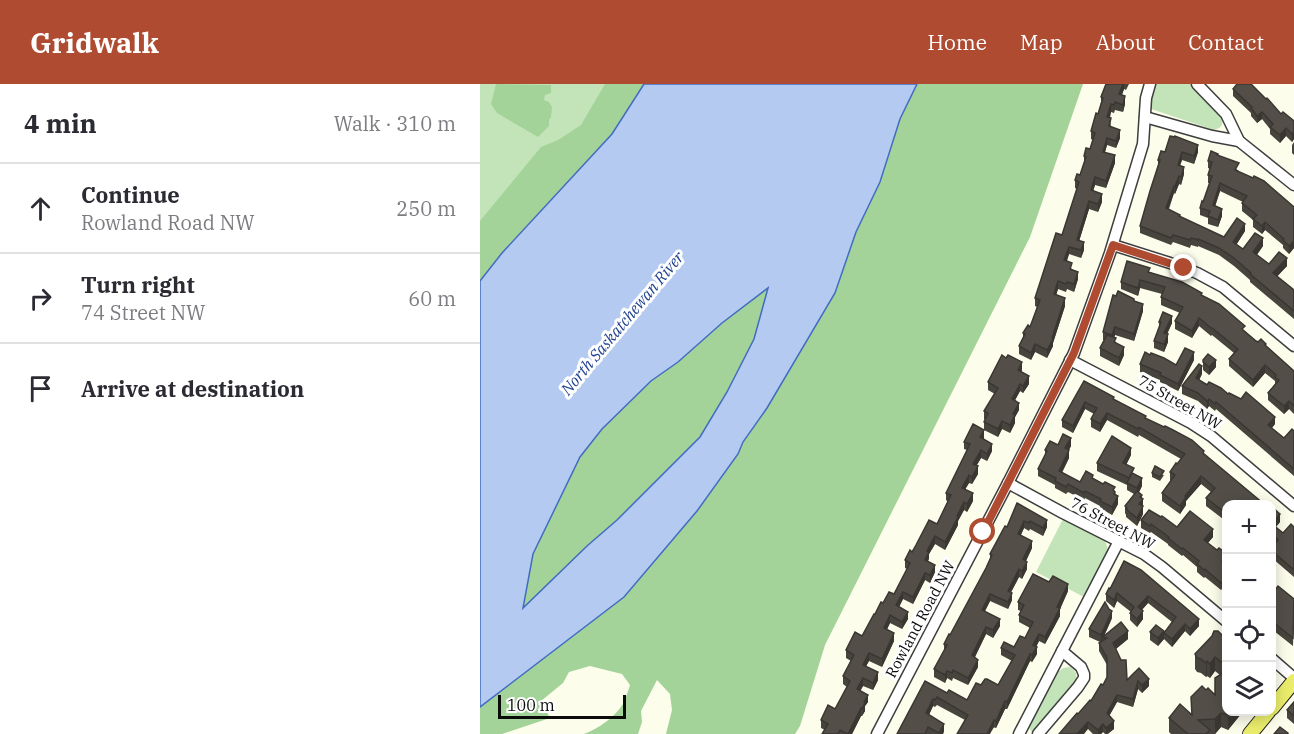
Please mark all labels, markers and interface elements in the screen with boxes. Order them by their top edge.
text: Gridwalk [30,24,159,61]
text: Home [927,28,987,56]
text: Map [1020,28,1063,56]
text: About [1096,28,1155,56]
text: Contact [1188,28,1264,56]
text: 4 min [24,106,97,140]
text: Walk · 310 m [334,110,456,137]
text: Continue [81,180,180,209]
icon: ahead [24,192,57,225]
text: 250 m [396,195,456,222]
text: Rowland Road NW [81,209,255,236]
water label: North Saskatchewan River [556,247,688,399]
route end [1170,254,1196,280]
text: Turn right [81,270,195,299]
icon: right [24,282,57,315]
text: 60 m [408,285,456,312]
text: 74 Street NW [81,299,205,326]
street label: 75 Street NW [1135,370,1226,434]
icon: arrive [24,372,57,405]
text: Arrive at destination [81,374,304,403]
street label: 76 Street NW [1067,493,1159,554]
map controls [1222,500,1276,716]
button: + [1222,500,1276,554]
route start [969,518,995,544]
button: − [1222,554,1276,608]
street label: Rowland Road NW [881,557,959,681]
button: locate [1222,608,1276,662]
button: layers [1222,662,1276,716]
scale bar [498,692,626,720]
text: 100 m [507,695,555,715]

